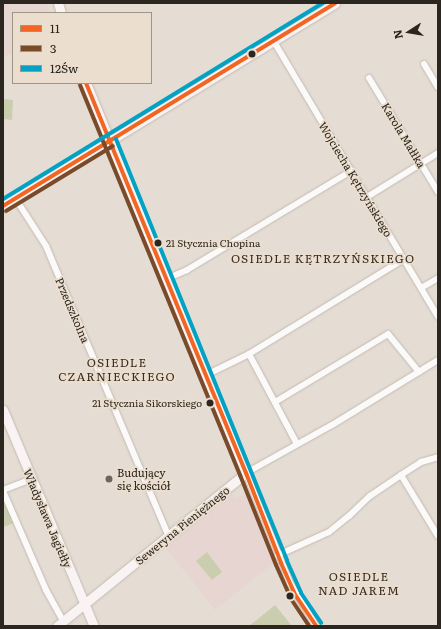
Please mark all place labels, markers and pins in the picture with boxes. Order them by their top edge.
unlabelled marker [247,49,257,59]
place label: 21 Stycznia Chopina [166,237,260,249]
marker: 21 Stycznia Chopina [153,238,163,248]
place label: 21 Stycznia Sikorskiego [92,397,202,409]
marker: 21 Stycznia Sikorskiego [205,398,215,408]
place label: Budujący się kościół [117,466,171,492]
marker: Budujący się kościół [104,474,114,484]
unlabelled marker [285,591,295,601]

